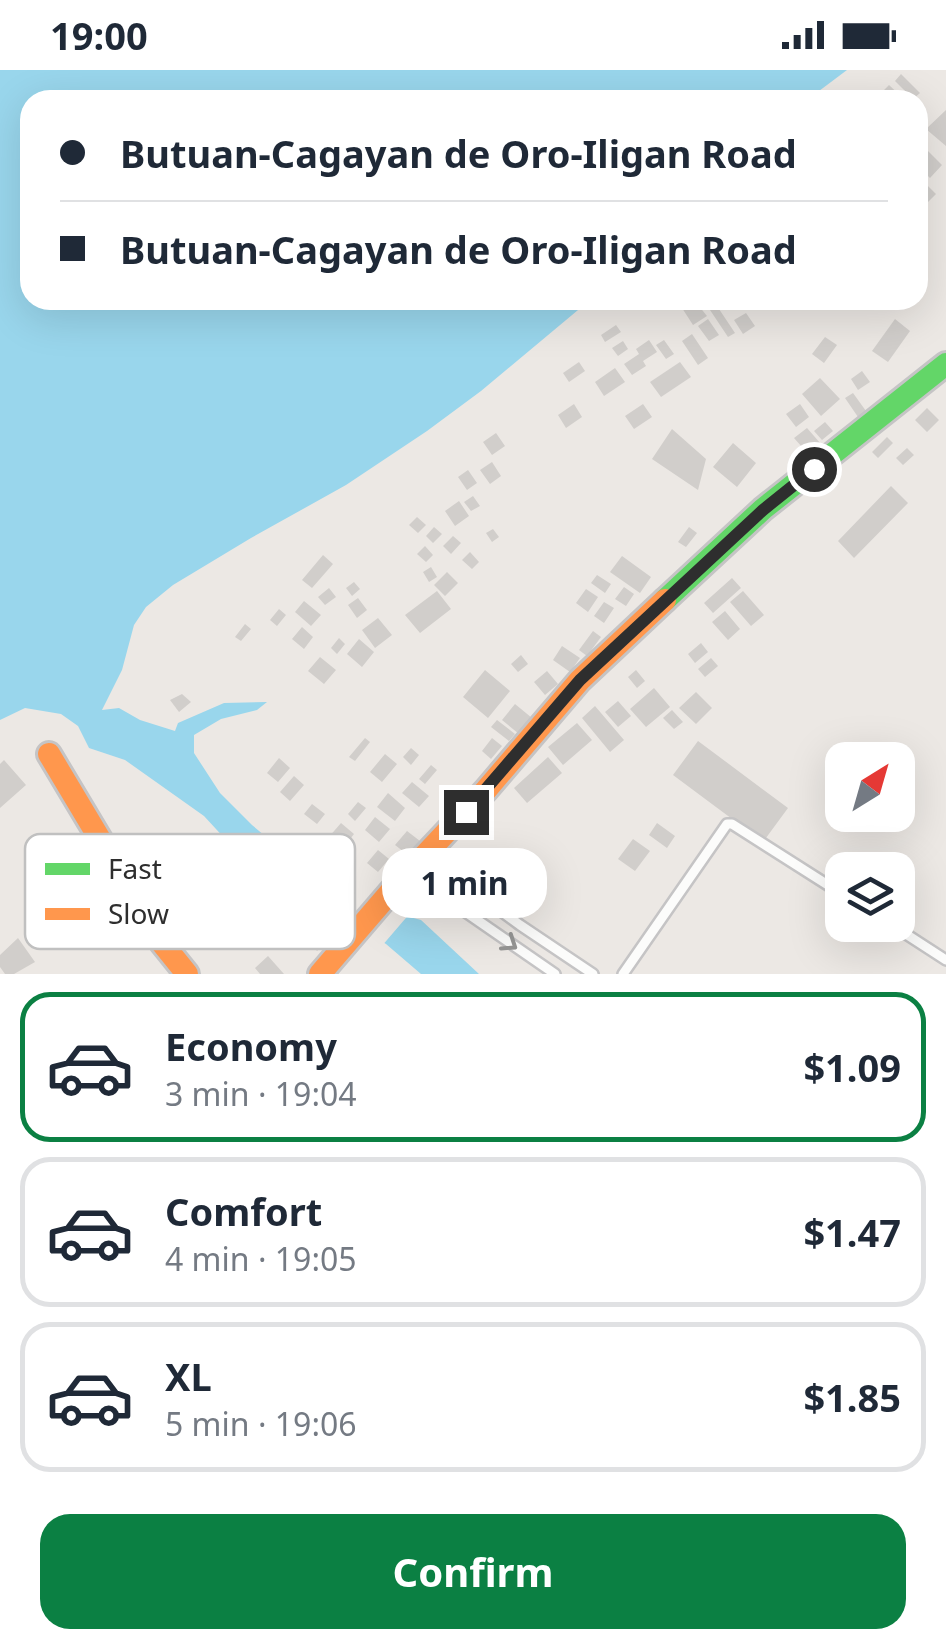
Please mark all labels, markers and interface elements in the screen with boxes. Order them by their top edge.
text: 19:00 [50,9,148,61]
text: Butuan-Cagayan de Oro-Iligan Road [120,127,797,179]
text: Butuan-Cagayan de Oro-Iligan Road [120,223,797,275]
route start [792,447,837,492]
north arrow [825,742,915,832]
map controls [825,742,915,942]
route end [444,790,489,835]
legend [25,834,355,949]
callout: 1 min [384,847,548,917]
text: Fast [108,849,162,887]
button: layers [825,852,915,942]
text: 1 min [420,861,509,904]
text: Slow [108,894,169,932]
one-way arrow [499,932,518,950]
text: Economy [165,1020,337,1072]
icon: car [45,1022,135,1112]
text: $1.09 [803,1041,901,1093]
text: 3 min · 19:04 [165,1072,357,1115]
text: Comfort [165,1185,322,1237]
icon: car [45,1187,135,1277]
text: $1.47 [803,1206,901,1258]
text: 4 min · 19:05 [165,1237,357,1280]
text: XL [165,1350,212,1402]
icon: car [45,1352,135,1442]
text: $1.85 [803,1371,901,1423]
text: 5 min · 19:06 [165,1402,357,1445]
button: Confirm [40,1514,906,1629]

